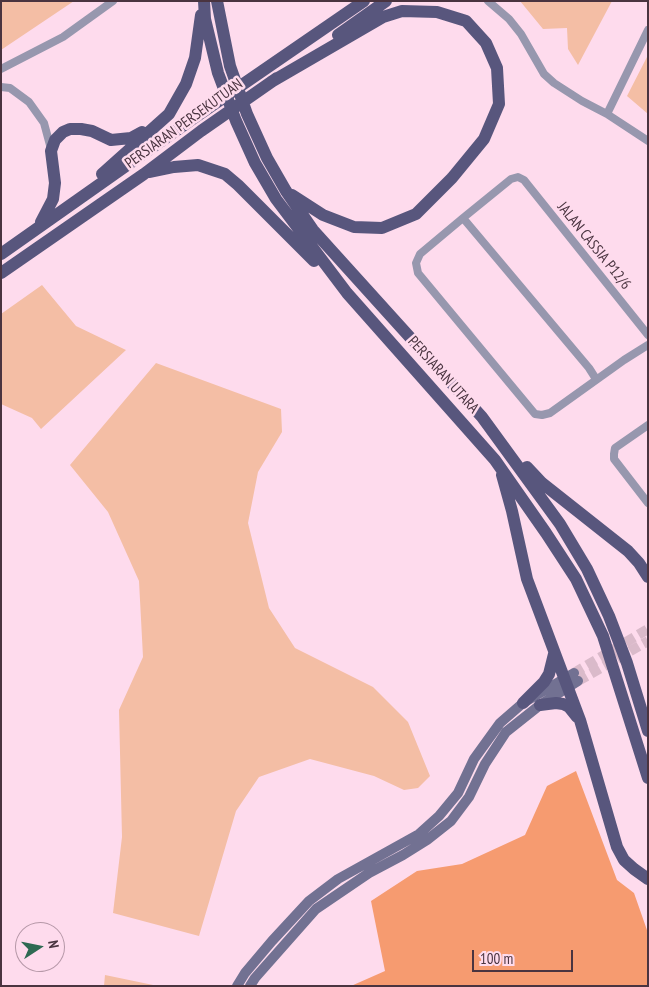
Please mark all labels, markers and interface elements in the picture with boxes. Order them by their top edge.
street label: PERSIARAN PERSEKUTUAN [122,75,246,173]
street label: JALAN CASSIA P12/6 [553,199,635,293]
street label: PERSIARAN UTARA [404,333,482,417]
north arrow [15,922,65,972]
text: N [44,939,63,950]
scale bar [474,940,575,972]
text: 100 m [480,949,513,968]

